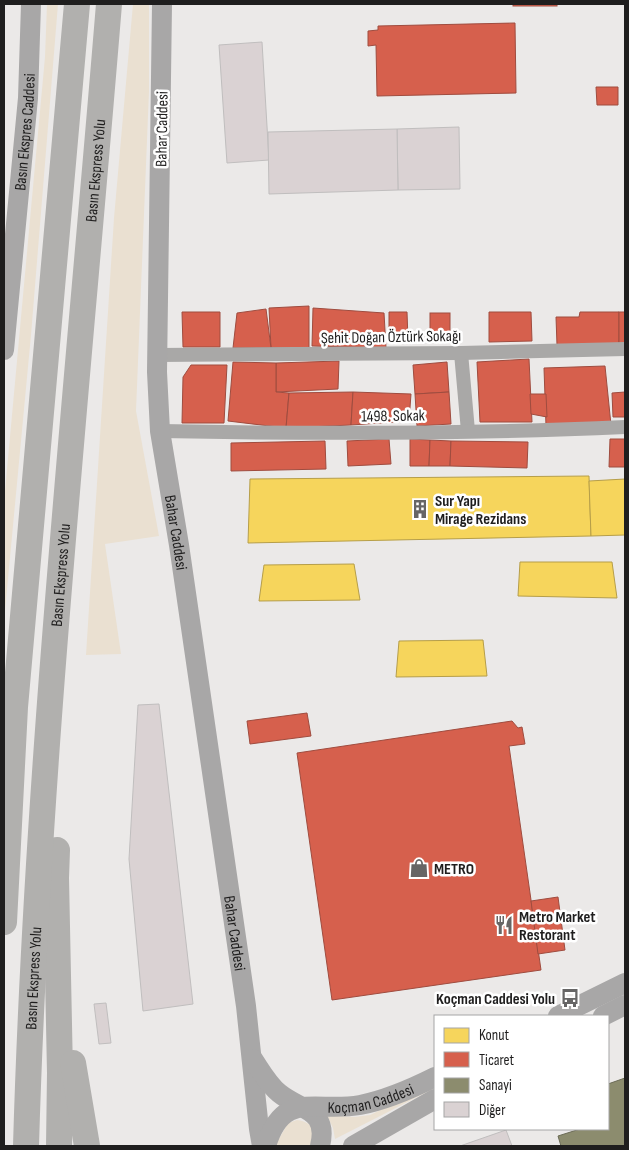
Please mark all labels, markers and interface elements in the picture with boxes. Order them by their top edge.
street label: Basın Ekspres Caddesi [11,73,40,192]
street label: Bahar Caddesi [152,91,173,167]
street label: Basın Ekspress Yolu [82,118,110,223]
street label: Şehit Doğan Öztürk Sokağı [321,327,461,348]
street label: 1498. Sokak [361,406,425,427]
place label: Sur Yapı Mirage Rezidans [435,492,526,529]
street label: Bahar Caddesi [160,494,191,572]
building icon: Sur Yapı Mirage Rezidans [409,498,431,520]
street label: Basın Ekspress Yolu [48,523,75,627]
shop icon: METRO [408,857,430,879]
place label: METRO [434,860,474,879]
street label: Bahar Caddesi [219,895,249,972]
place label: Metro Market Restorant [519,908,596,945]
restaurant icon: Metro Market Restorant [493,914,515,936]
street label: Basın Ekspress Yolu [22,926,46,1030]
bus stop icon: Koçman Caddesi Yolu [559,987,581,1009]
place label: Koçman Caddesi Yolu [436,990,555,1009]
legend [434,1015,609,1130]
text: Konut [479,1026,509,1045]
text: Ticaret [479,1051,515,1070]
text: Sanayi [479,1076,512,1095]
street label: Koçman Caddesi [327,1080,417,1118]
text: Diğer [479,1101,506,1120]

